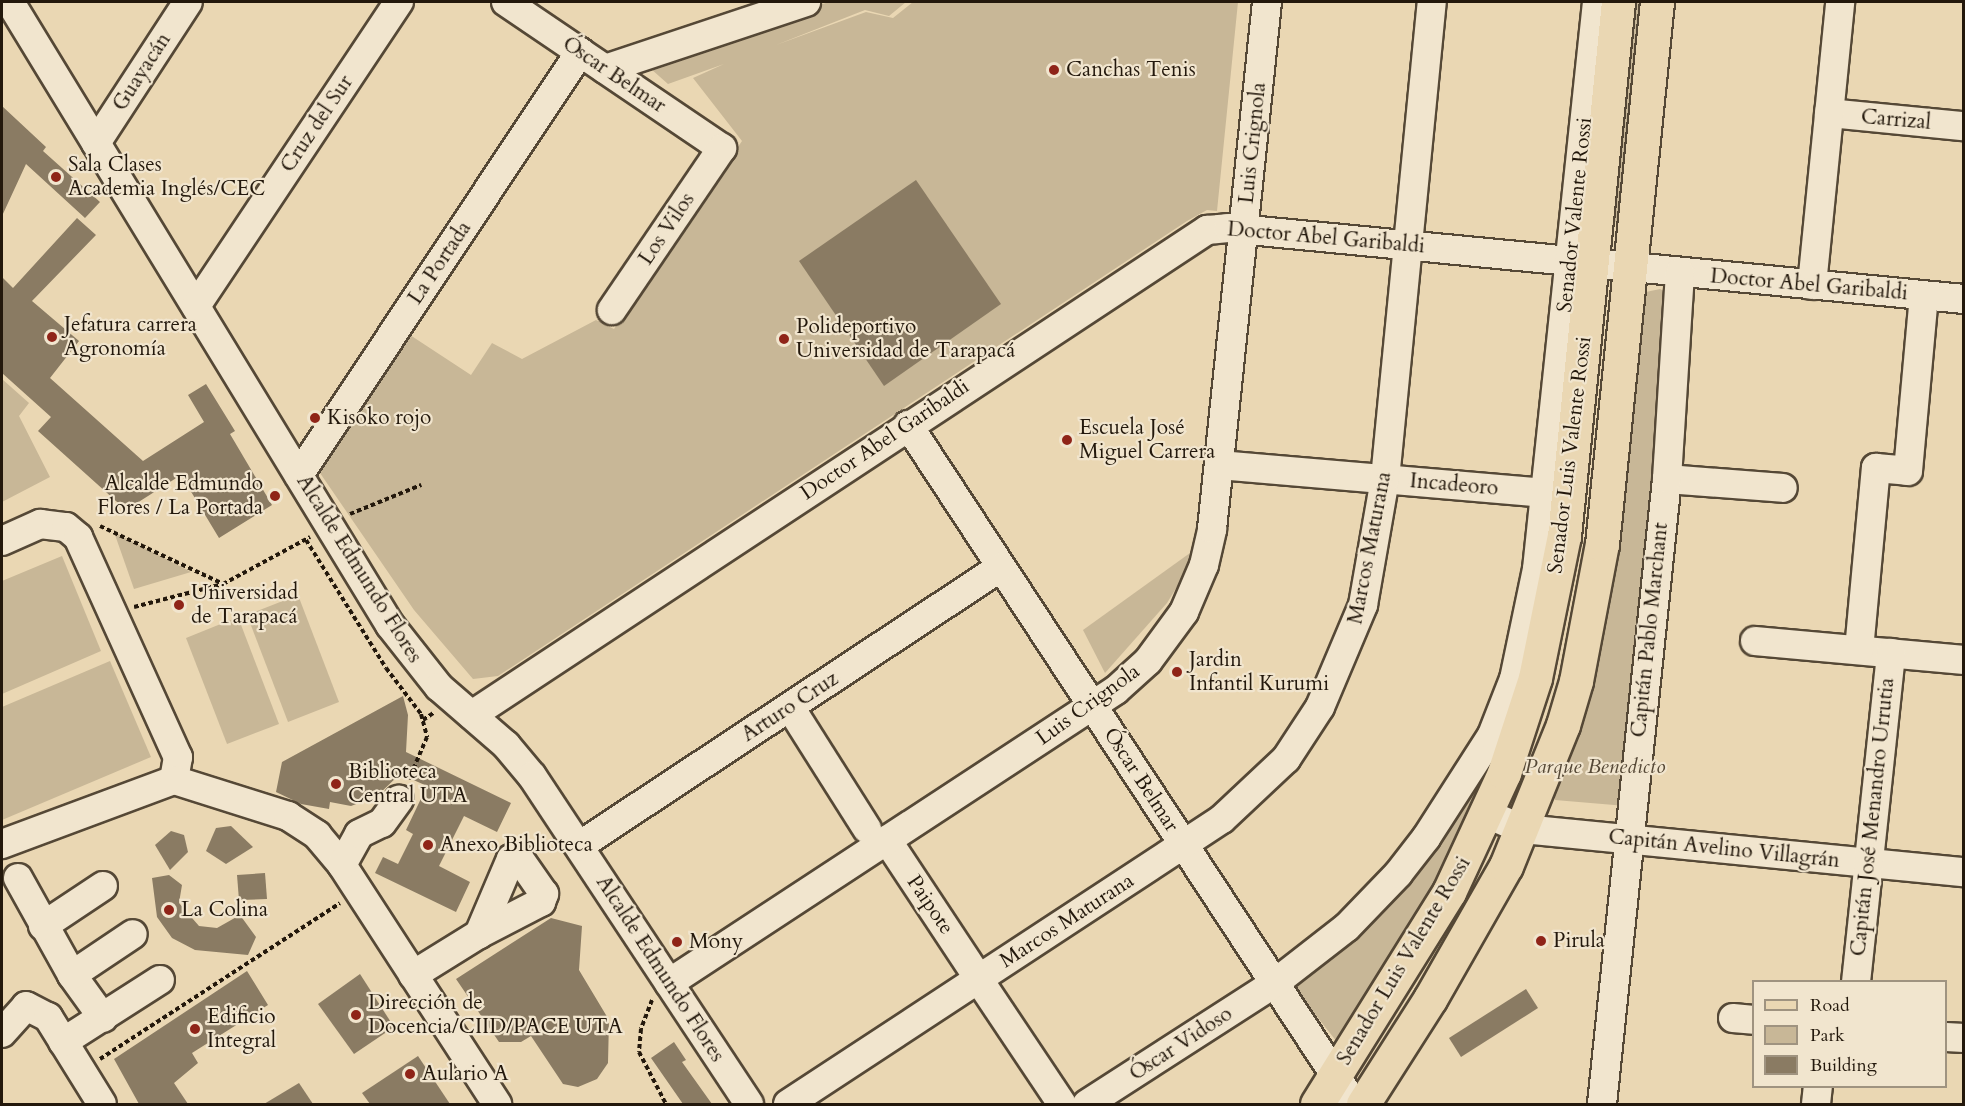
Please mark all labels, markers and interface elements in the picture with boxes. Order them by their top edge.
street label: Guayacán [107,28,177,116]
street label: Óscar Belmar [558,31,670,119]
place label: Canchas Tenis [1066,57,1196,83]
marker: Canchas Tenis [1047,63,1061,77]
street label: Cruz del Sur [275,71,359,177]
street label: Luis Crignola [1234,81,1272,205]
street label: Carrizal [1860,104,1932,136]
street label: Senador Valente Rossi [1552,116,1598,314]
place label: Sala Clases Academia Inglés/CEC [68,152,265,202]
marker: Sala Clases Academia Inglés/CEC [49,170,63,184]
street label: Los Vilos [634,188,700,270]
street label: La Portada [403,217,477,309]
street label: Doctor Abel Garibaldi [1226,217,1426,259]
street label: Doctor Abel Garibaldi [1709,264,1909,306]
place label: Jefatura carrera Agronomía [64,312,197,362]
place label: Polideportivo Universidad de Tarapacá [796,314,1015,364]
marker: Jefatura carrera Agronomía [45,330,59,344]
marker: Polideportivo Universidad de Tarapacá [777,332,791,346]
street label: Senador Luis Valente Rossi [1543,335,1597,575]
street label: Doctor Abel Garibaldi [796,374,974,506]
place label: Kisoko rojo [327,405,431,431]
marker: Kisoko rojo [308,411,322,425]
place label: Escuela José Miguel Carrera [1079,415,1215,465]
marker: Escuela José Miguel Carrera [1060,433,1074,447]
street label: Incadeoro [1409,469,1499,501]
street label: Alcalde Edmundo Flores [291,470,427,668]
street label: Marcos Maturana [1343,470,1397,626]
place label: Alcalde Edmundo Flores / La Portada [97,471,263,521]
marker: Alcalde Edmundo Flores / La Portada [268,489,282,503]
street label: Capitán Pablo Marchant [1626,521,1674,739]
place label: Universidad de Tarapacá [191,580,298,630]
marker: Universidad de Tarapacá [172,598,186,612]
place label: Jardin Infantil Kurumi [1189,647,1329,697]
street label: Luis Crignola [1031,659,1145,751]
marker: Jardin Infantil Kurumi [1170,665,1184,679]
street label: Arturo Cruz [737,666,843,748]
street label: Capitán José Menandro Urrutia [1846,677,1900,957]
street label: Óscar Belmar [1098,723,1184,837]
park label: Parque Benedicto [1525,754,1665,780]
place label: Biblioteca Central UTA [348,759,467,809]
marker: Biblioteca Central UTA [329,777,343,791]
street label: Capitán Avelino Villagrán [1607,824,1841,874]
place label: Anexo Biblioteca [440,832,593,858]
marker: Anexo Biblioteca [421,838,435,852]
street label: Senador Luis Valente Rossi [1332,852,1476,1070]
street label: Marcos Maturana [995,868,1139,974]
street label: Alcalde Edmundo Flores [590,871,730,1067]
street label: Paipote [901,871,959,939]
place label: La Colina [181,897,268,923]
marker: La Colina [162,903,176,917]
place label: Pirula [1553,928,1605,954]
place label: Mony [689,929,743,955]
marker: Pirula [1534,934,1548,948]
marker: Mony [670,935,684,949]
legend [1752,980,1947,1088]
place label: Dirección de Docencia/CIID/PACE UTA [368,990,623,1040]
text: Road [1810,993,1850,1018]
street label: Óscar Vidoso [1125,1001,1237,1087]
place label: Edificio Integral [207,1004,276,1054]
marker: Dirección de Docencia/CIID/PACE UTA [349,1008,363,1022]
marker: Edificio Integral [188,1022,202,1036]
text: Park [1810,1023,1845,1048]
text: Building [1810,1053,1877,1078]
place label: Aulario A [422,1061,508,1087]
marker: Aulario A [403,1067,417,1081]

